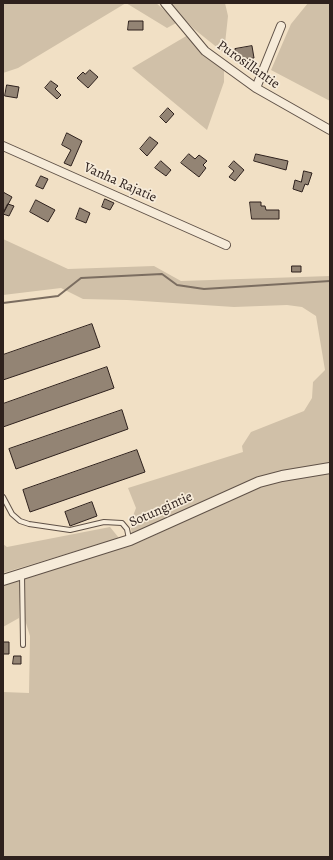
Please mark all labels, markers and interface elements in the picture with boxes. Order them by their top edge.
street label: Purosillantie [213,37,283,93]
street label: Vanha Rajatie [81,159,159,207]
street label: Sotungintie [127,489,195,531]

